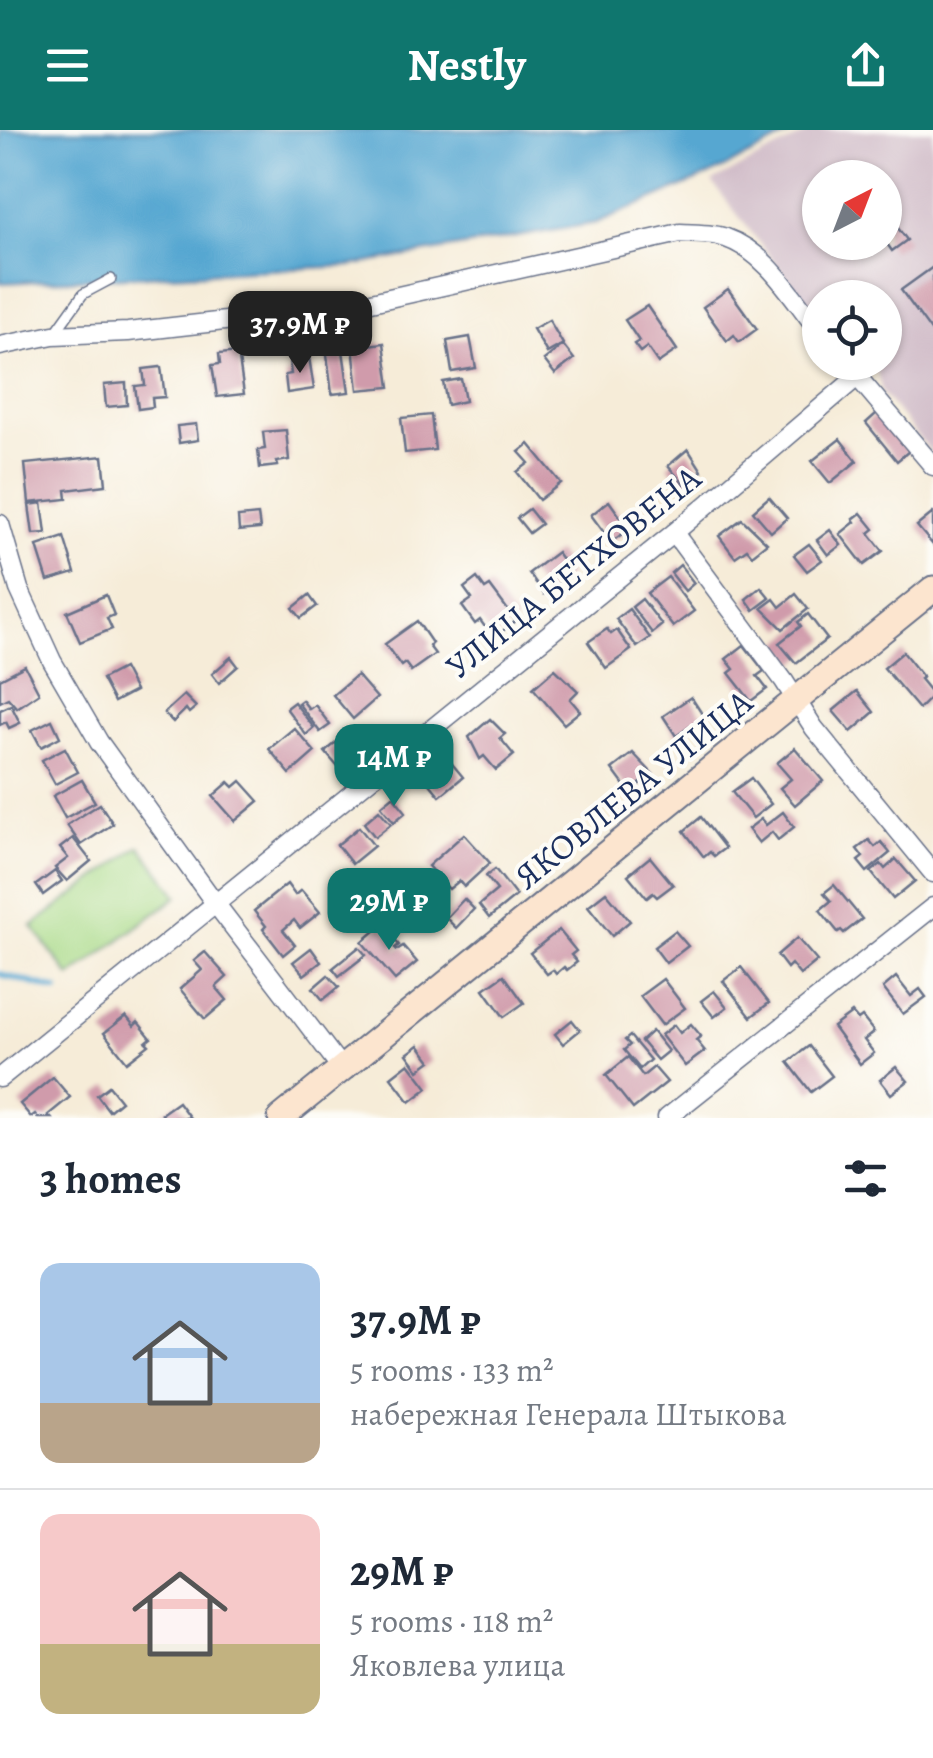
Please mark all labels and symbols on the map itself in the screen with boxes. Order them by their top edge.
north arrow [802,160,902,260]
pin: 37.9M ₽ [208,291,392,376]
street label: УЛИЦА БЕТХОВЕНА [435,454,711,690]
street label: ЯКОВЛЕВА УЛИЦА [504,678,763,900]
pin: 14M ₽ [324,724,464,809]
pin: 29M ₽ [319,868,459,953]

